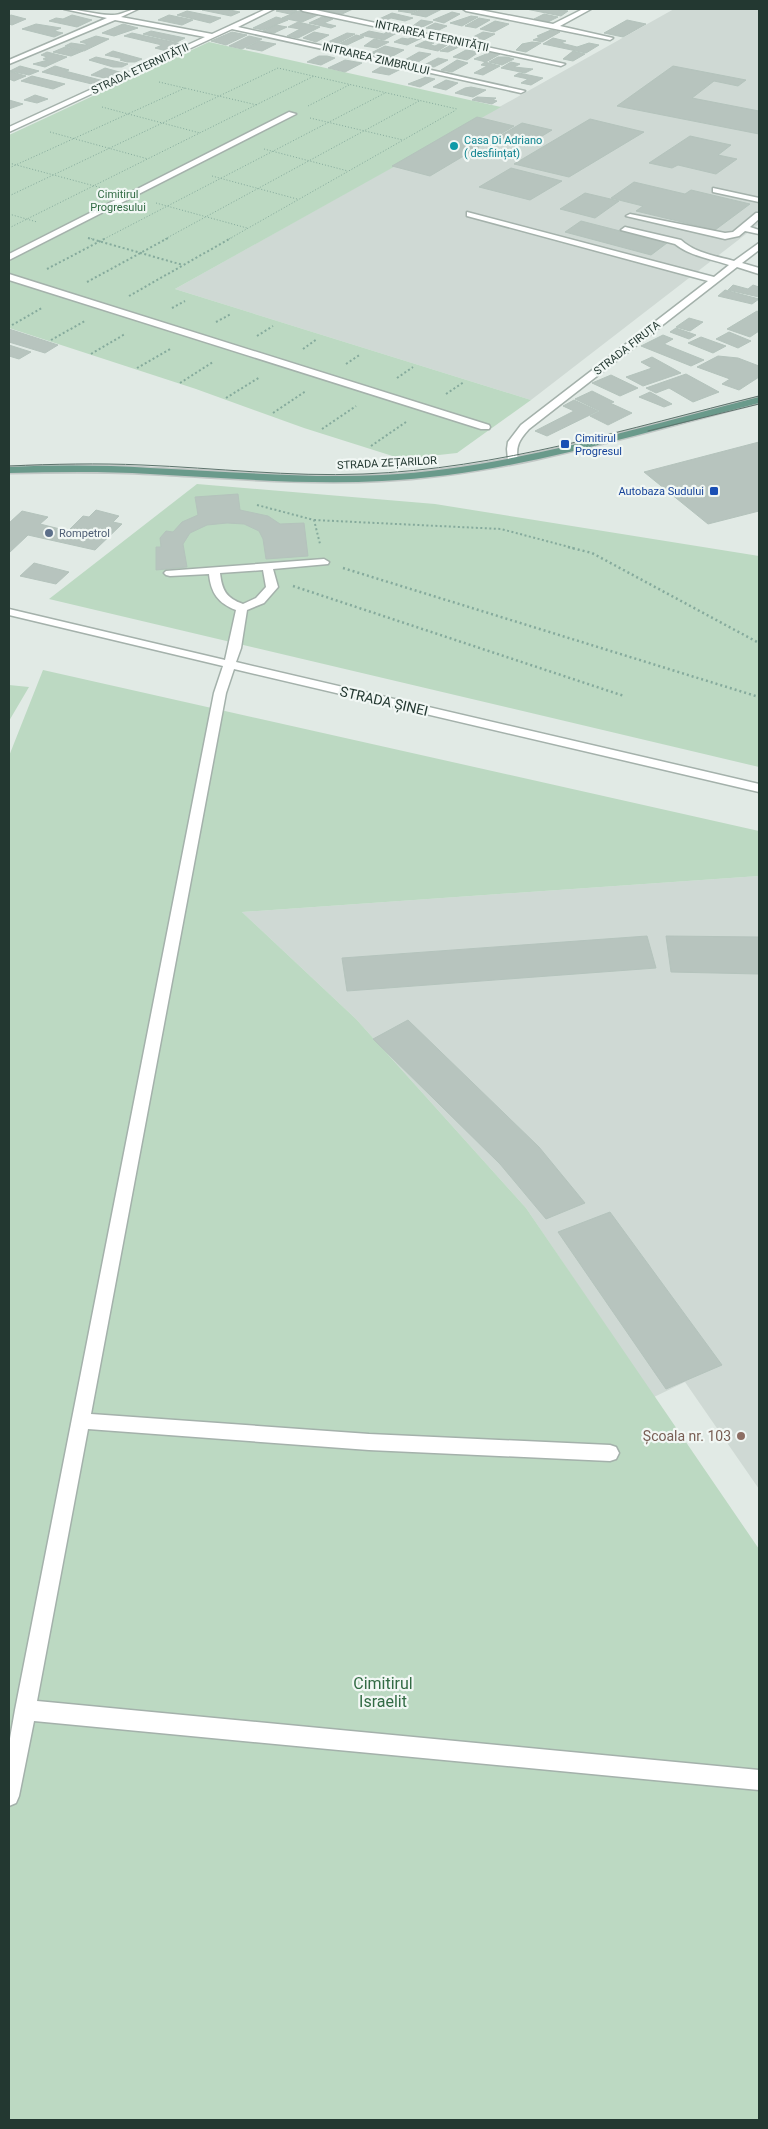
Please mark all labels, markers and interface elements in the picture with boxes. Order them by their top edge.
street label: INTRAREA ETERNITĂȚII [374,18,490,54]
street label: INTRAREA ZIMBRULUI [321,40,431,78]
street label: STRADA ETERNITĂȚII [89,41,191,97]
place label: Casa Di Adriano ( desființat) [464,134,542,160]
marker: Casa Di Adriano ( desființat) [448,140,460,152]
park label: Cimitirul Progresului [90,188,146,214]
street label: STRADA FIRUȚA [591,318,663,378]
place label: Cimitirul Progresul [575,432,622,458]
marker: Cimitirul Progresul [559,438,571,450]
street label: STRADA ZEȚARILOR [337,454,438,472]
place label: Autobaza Sudului [618,485,704,498]
marker: Autobaza Sudului [708,485,720,497]
marker: Rompetrol [43,527,55,539]
place label: Rompetrol [59,527,110,540]
street label: STRADA ȘINEI [338,683,430,720]
place label: Școala nr. 103 [643,1428,731,1445]
marker: Școala nr. 103 [735,1430,747,1442]
park label: Cimitirul Israelit [353,1674,413,1711]

